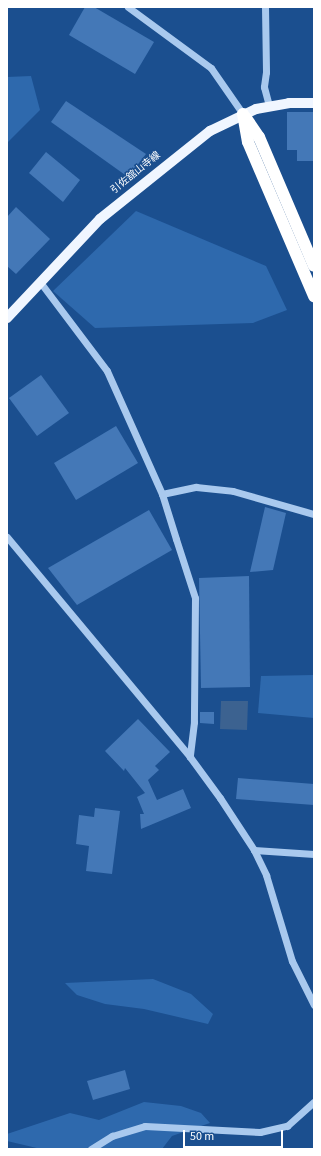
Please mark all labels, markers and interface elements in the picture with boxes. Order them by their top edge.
street label: 引佐舘山寺線 [109,149,163,197]
scale bar [185,1122,285,1148]
text: 50 m [190,1128,214,1145]

